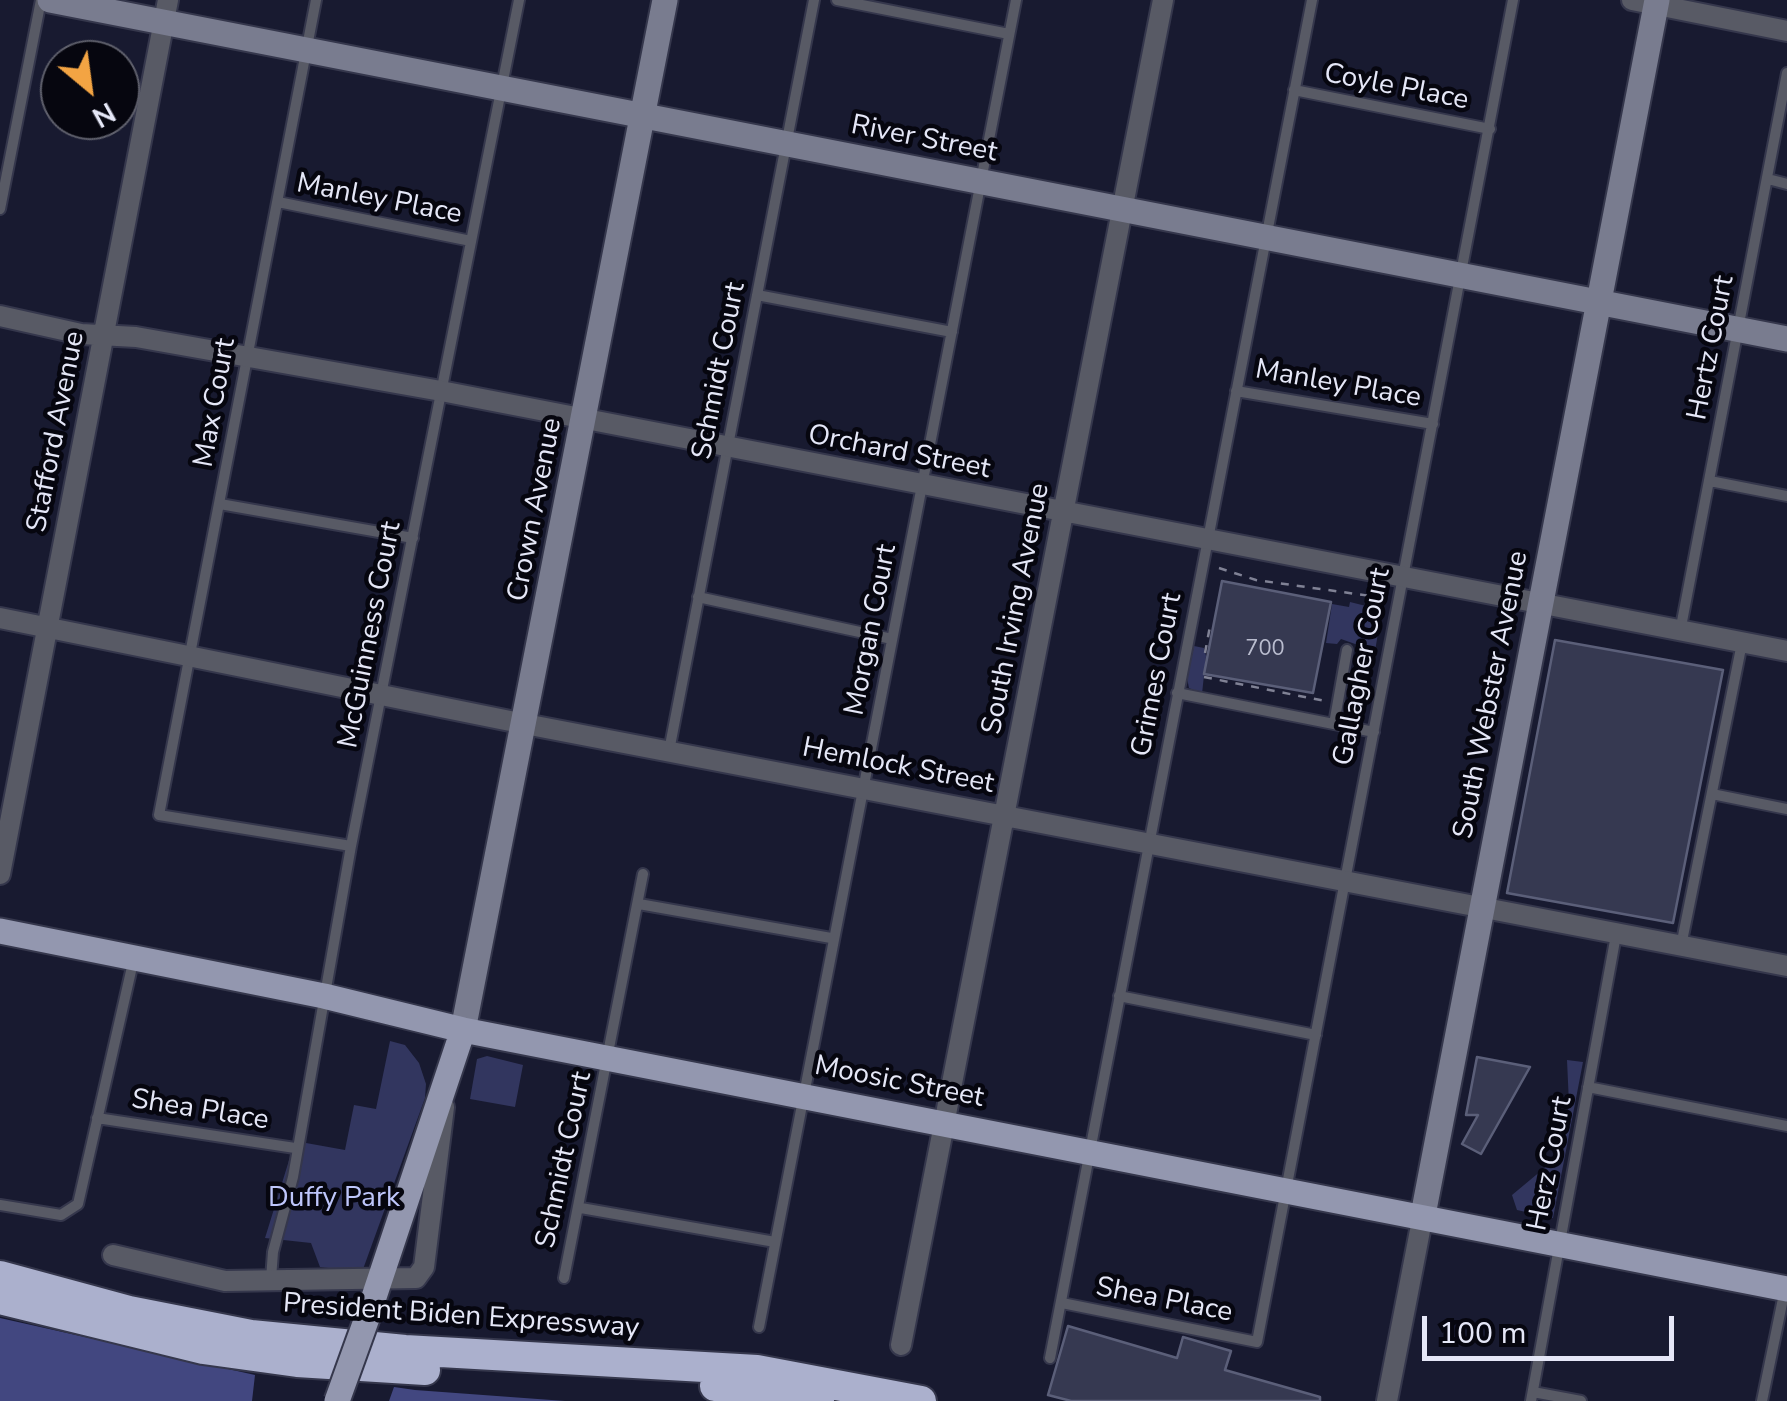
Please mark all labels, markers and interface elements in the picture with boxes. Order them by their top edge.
north arrow [40,40,140,140]
street label: Coyle Place [1321,58,1471,118]
text: N [85,93,122,136]
street label: River Street [848,109,1000,171]
street label: Manley Place [294,168,464,232]
street label: Hertz Court [1682,273,1742,423]
street label: Schmidt Court [686,280,754,462]
street label: Stafford Avenue [21,329,93,535]
street label: Max Court [188,336,244,470]
street label: Manley Place [1253,354,1423,416]
street label: Crown Avenue [502,416,570,604]
street label: Orchard Street [805,419,993,487]
street label: South Irving Avenue [976,481,1058,737]
street label: McGuinness Court [333,519,409,751]
street label: Morgan Court [839,542,905,718]
street label: South Webster Avenue [1448,548,1536,842]
street label: Gallagher Court [1327,565,1399,769]
street label: Grimes Court [1126,590,1190,760]
house number: 700 [1245,637,1285,663]
street label: Hemlock Street [799,732,997,802]
street label: Moosic Street [812,1050,986,1116]
street label: Schmidt Court [530,1069,600,1251]
street label: Shea Place [129,1084,271,1138]
street label: Herz Court [1522,1094,1580,1234]
park label: Duffy Park [268,1182,400,1216]
street label: Shea Place [1093,1271,1235,1331]
street label: President Biden Expressway [282,1288,640,1346]
scale bar [1427,1296,1680,1358]
text: 100 m [1439,1313,1526,1354]

